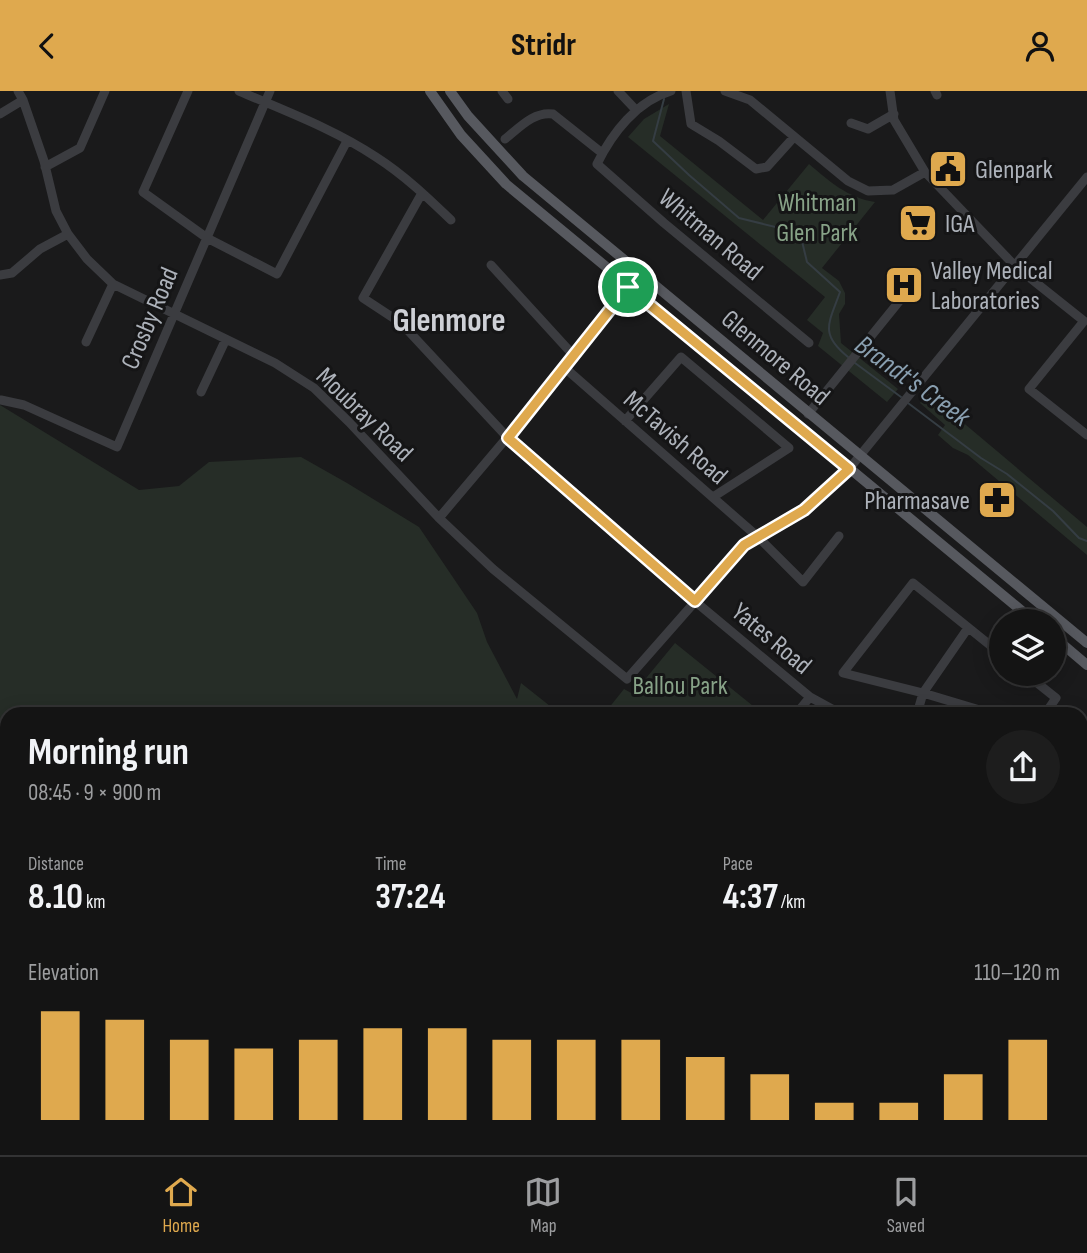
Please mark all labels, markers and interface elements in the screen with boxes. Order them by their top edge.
text: Stridr [511,26,576,65]
icon: back [28,27,66,65]
icon: person [1021,27,1059,65]
public building icon: Glenpark [927,148,969,190]
place label: Glenpark [975,155,1053,186]
street label: Whitman Road [652,183,768,288]
park label: Whitman Glen Park [776,188,858,249]
supermarket icon: IGA [897,202,939,244]
place label: IGA [945,209,975,240]
place label: Valley Medical Laboratories [931,256,1053,317]
pin [598,257,658,317]
street label: Crosby Road [115,263,186,374]
hospital icon: Valley Medical Laboratories [883,264,925,306]
icon: arrive [609,268,647,306]
district label: Glenmore [393,301,505,341]
street label: Glenmore Road [715,304,836,412]
water label: Brandt's Creek [848,328,977,435]
street label: Moubray Road [309,361,419,469]
street label: McTavish Road [617,385,733,492]
pharmacy icon: Pharmasave [976,479,1018,521]
place label: Pharmasave [864,486,970,517]
street label: Yates Road [725,597,817,681]
map controls [989,609,1066,686]
button: layers [989,609,1066,686]
park label: Ballou Park [632,671,728,702]
text: Morning run [28,730,189,775]
button: share [986,730,1060,804]
text: 08:45 · 9 × 900 m [28,779,161,807]
text: Distance [28,853,84,876]
text: Time [375,853,406,876]
text: Pace [723,853,753,876]
text: 8.10 [28,876,83,919]
text: 37:24 [375,876,445,919]
text: 4:37 [723,876,778,919]
text: km [83,891,106,914]
text: /km [778,891,805,914]
text: Elevation [28,959,99,987]
text: 110–120 m [974,959,1060,987]
tab: Home [162,1173,200,1238]
tab: Map [524,1173,562,1238]
tab: Saved [887,1173,925,1238]

